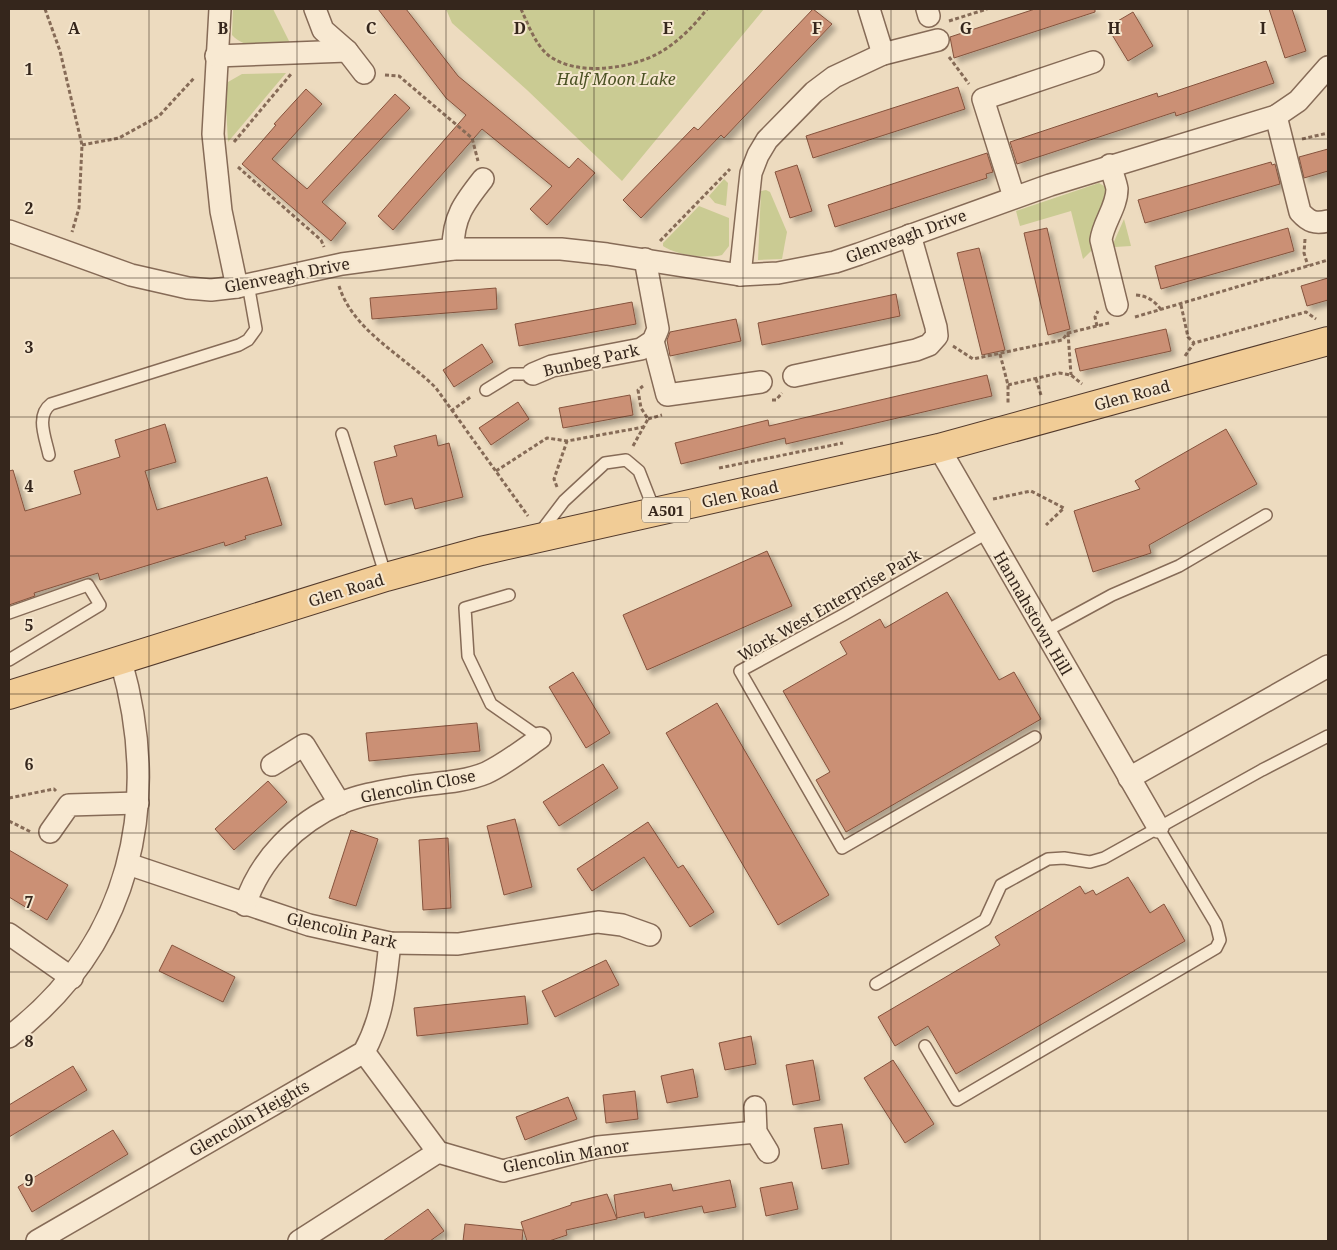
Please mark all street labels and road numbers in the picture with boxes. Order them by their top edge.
street label: Glenveagh Drive [843,204,969,268]
street label: Glenveagh Drive [222,252,352,298]
street label: Bunbeg Park [541,338,642,382]
street label: Glen Road [1091,374,1173,416]
street label: Glen Road [700,475,781,513]
road number: A501 [642,498,690,522]
street label: Work West Enterprise Park [734,543,925,666]
street label: Hannahstown Hill [989,547,1077,679]
street label: Glen Road [305,568,387,612]
street label: Glencolin Close [359,764,477,808]
street label: Glencolin Park [285,907,400,954]
street label: Glencolin Heights [185,1075,313,1161]
street label: Glencolin Manor [501,1134,631,1178]

